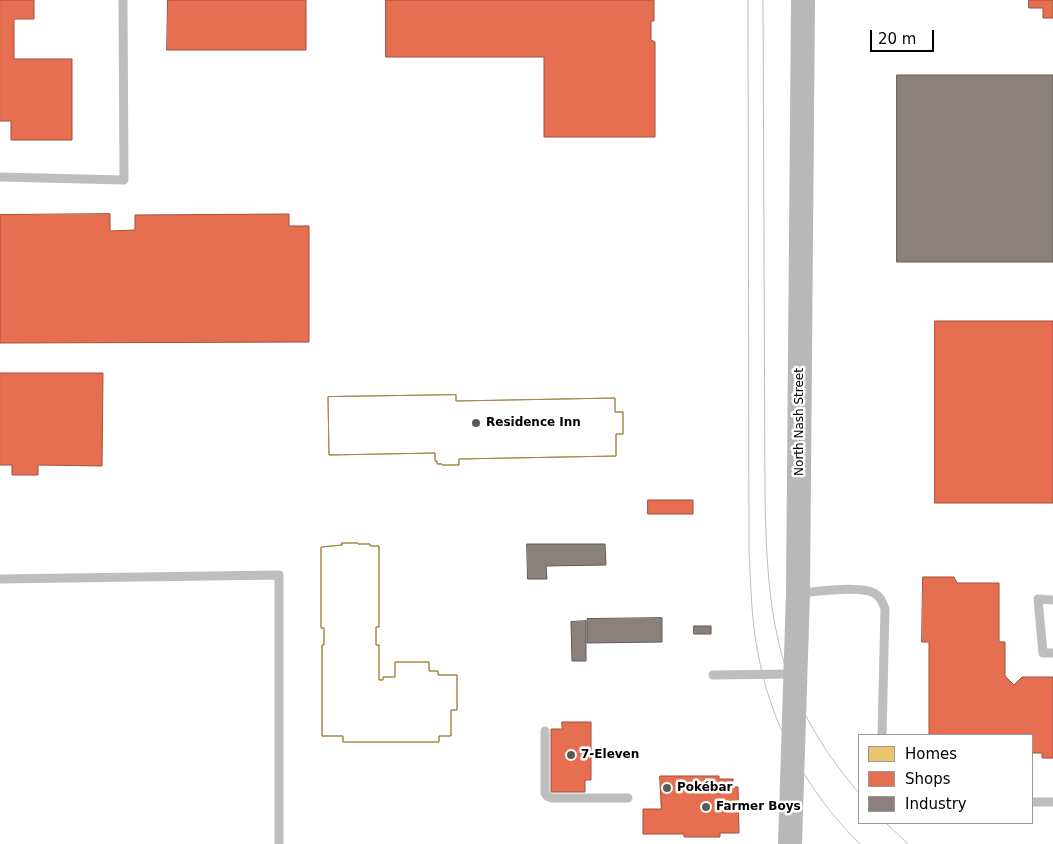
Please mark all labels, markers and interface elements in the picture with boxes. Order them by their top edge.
scale bar [873,20,937,52]
text: 20 m [878,30,916,48]
street label: North Nash Street [793,368,807,476]
place label: Residence Inn [486,416,581,430]
marker: Residence Inn [470,417,482,429]
legend [858,734,1033,824]
text: Homes [905,745,957,763]
place label: 7-Eleven [581,748,639,762]
marker: 7-Eleven [565,749,577,761]
text: Shops [905,770,951,788]
place label: Pokébar [677,781,732,795]
marker: Pokébar [661,782,673,794]
text: Industry [905,795,967,813]
place label: Farmer Boys [716,800,801,814]
marker: Farmer Boys [700,801,712,813]

